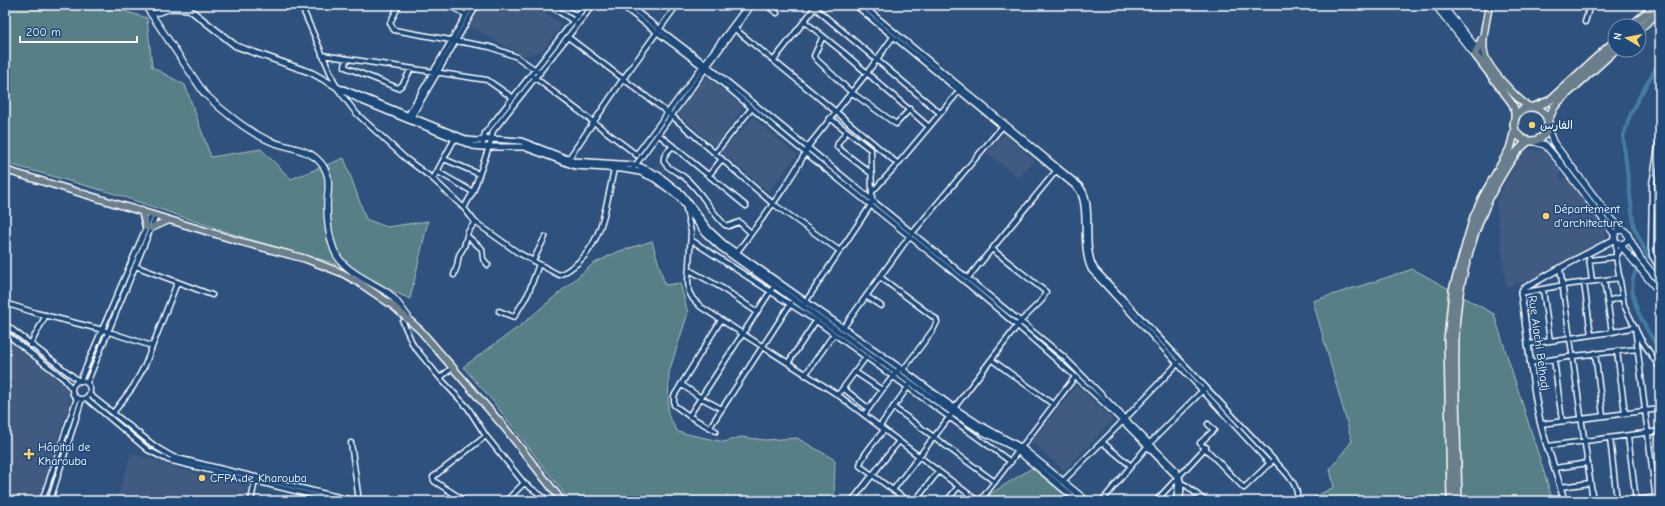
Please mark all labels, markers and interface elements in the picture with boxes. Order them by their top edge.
scale bar [20,18,137,44]
north arrow [1607,18,1647,58]
text: 200 m [26,25,61,39]
text: N [1611,32,1625,41]
place label: الفارس [1540,118,1573,132]
marker: الفارس [1527,120,1537,130]
place label: Département d'architecture [1554,202,1623,230]
marker: Département d'architecture [1541,211,1551,221]
street label: Rue Aiachi Belhadj [1525,294,1553,392]
place label: Hôpital de Kharouba [38,440,90,468]
marker: Hôpital de Kharouba [23,448,35,460]
place label: CFPA de Kharouba [210,471,307,485]
marker: CFPA de Kharouba [197,473,207,483]

